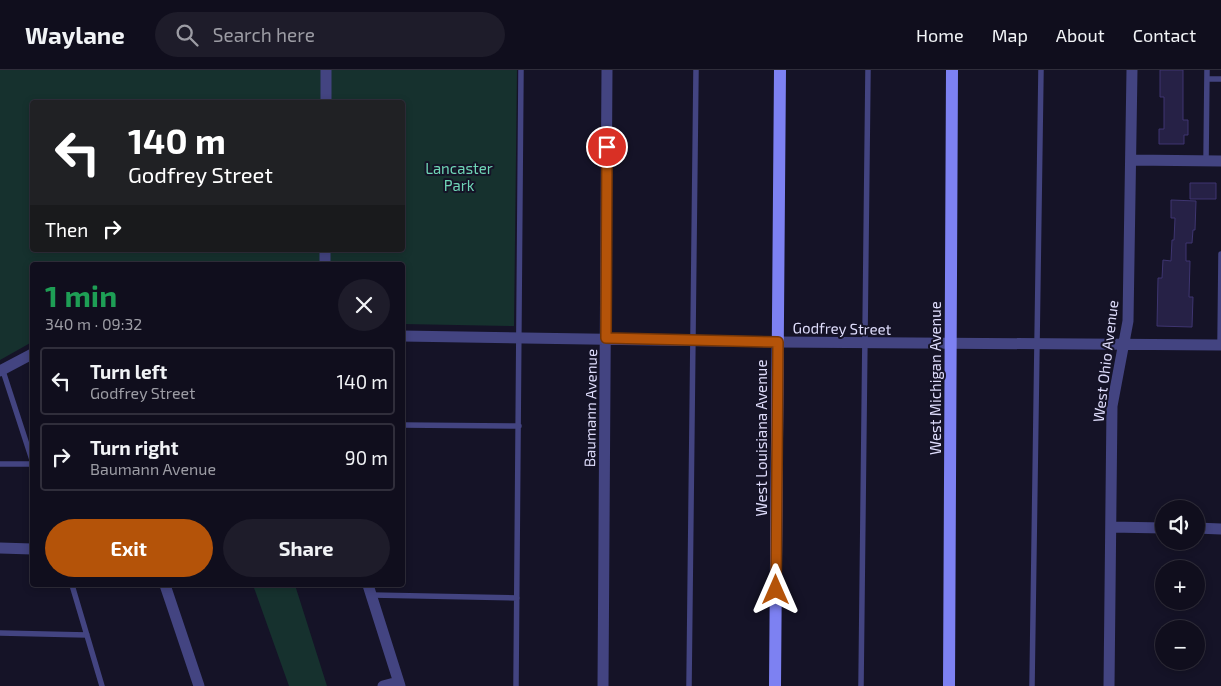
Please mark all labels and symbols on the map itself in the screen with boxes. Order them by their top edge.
pin [586,126,628,168]
park label: Lancaster Park [425,159,493,194]
street label: West Ohio Avenue [1089,299,1121,423]
street label: West Michigan Avenue [926,301,944,455]
street label: Godfrey Street [792,318,892,338]
street label: Baumann Avenue [580,349,600,467]
street label: West Louisiana Avenue [752,360,770,516]
position arrow [749,563,801,615]

